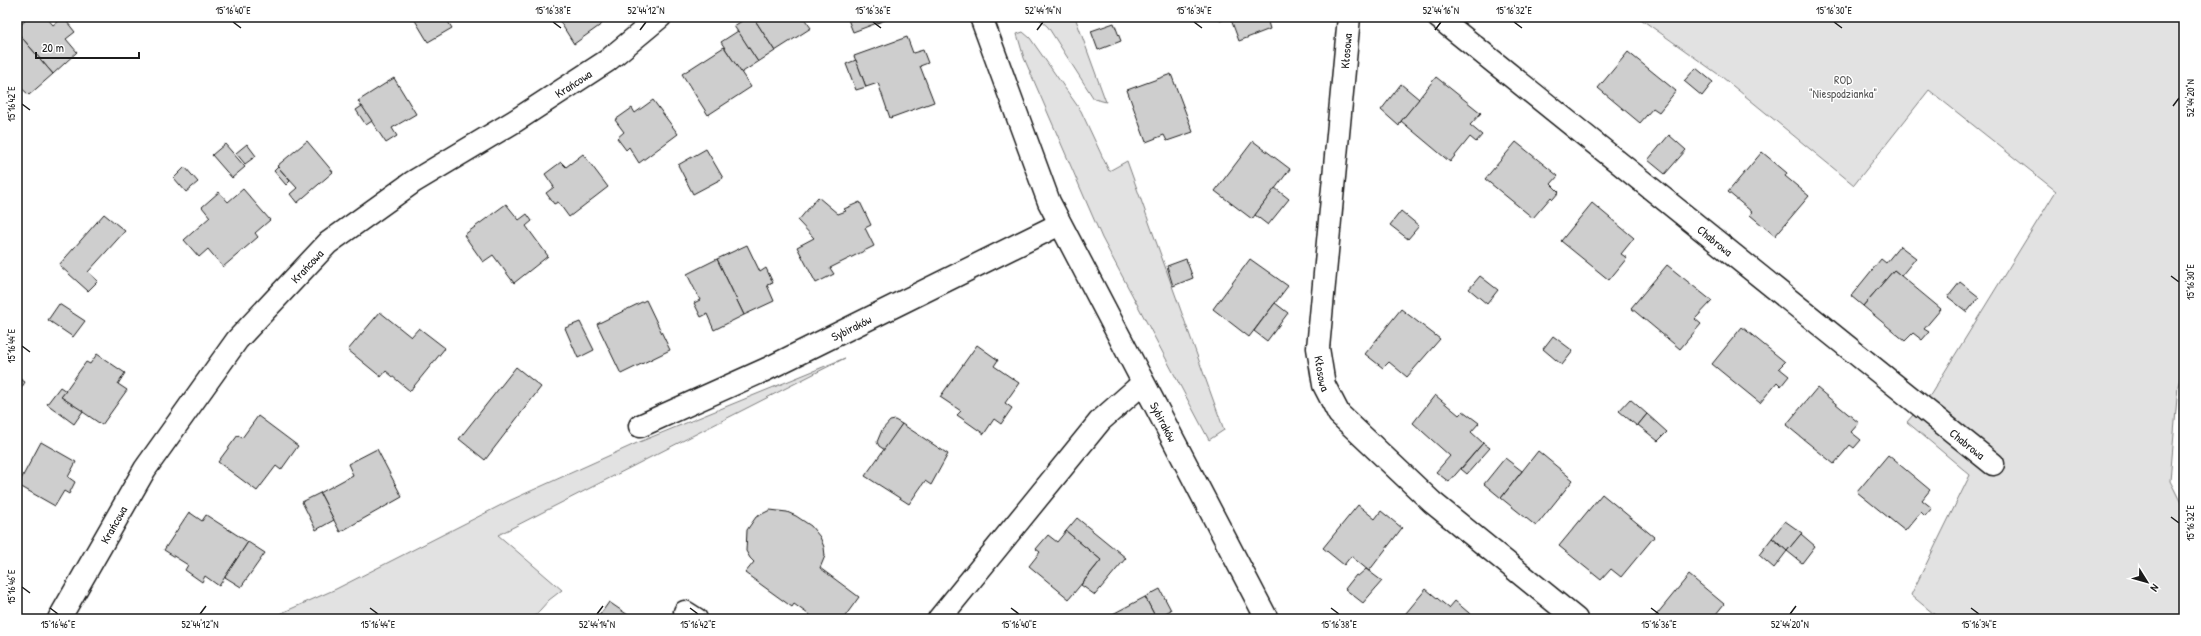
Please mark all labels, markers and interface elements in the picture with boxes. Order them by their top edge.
text: 15°16'40"E [215,4,251,17]
text: 15°16'38"E [535,4,571,17]
text: 52°44'12"N [627,4,665,17]
text: 15°16'36"E [855,4,891,17]
text: 52°44'14"N [1025,4,1061,17]
text: 15°16'34"E [1176,4,1212,17]
text: 52°44'16"N [1423,4,1459,17]
text: 15°16'32"E [1496,4,1533,17]
text: 15°16'30"E [1816,4,1853,17]
street label: Kłosowa [1336,32,1356,69]
scale bar [36,34,139,60]
text: 20 m [42,39,64,56]
street label: Krańcowa [551,65,595,101]
park label: ROD "Niespodzianka" [1809,71,1877,102]
text: 52°44'20"N [2184,79,2197,117]
text: 15°16'42"E [5,86,18,122]
street label: Chabrowa [1694,221,1737,260]
street label: Krańcowa [286,245,327,287]
text: 15°16'30"E [2184,263,2197,300]
street label: Sybiraków [828,310,874,345]
text: 15°16'44"E [5,328,18,363]
street label: Kłosowa [1311,354,1334,394]
street label: Sybiraków [1146,399,1182,445]
street label: Chabrowa [1946,424,1989,463]
street label: Krańcowa [96,502,131,546]
text: 15°16'32"E [2184,504,2197,541]
north arrow [2127,562,2167,602]
text: 15°16'46"E [5,569,18,604]
text: N [2148,581,2162,595]
text: 15°16'46"E [41,618,76,631]
text: 52°44'12"N [181,618,219,631]
text: 15°16'44"E [361,618,396,631]
text: 52°44'14"N [579,618,615,631]
text: 15°16'42"E [680,618,716,631]
text: 15°16'40"E [1001,618,1037,631]
text: 15°16'38"E [1321,618,1357,631]
text: 15°16'36"E [1641,618,1677,631]
text: 52°44'20"N [1771,618,1809,631]
text: 15°16'34"E [1961,618,1997,631]

